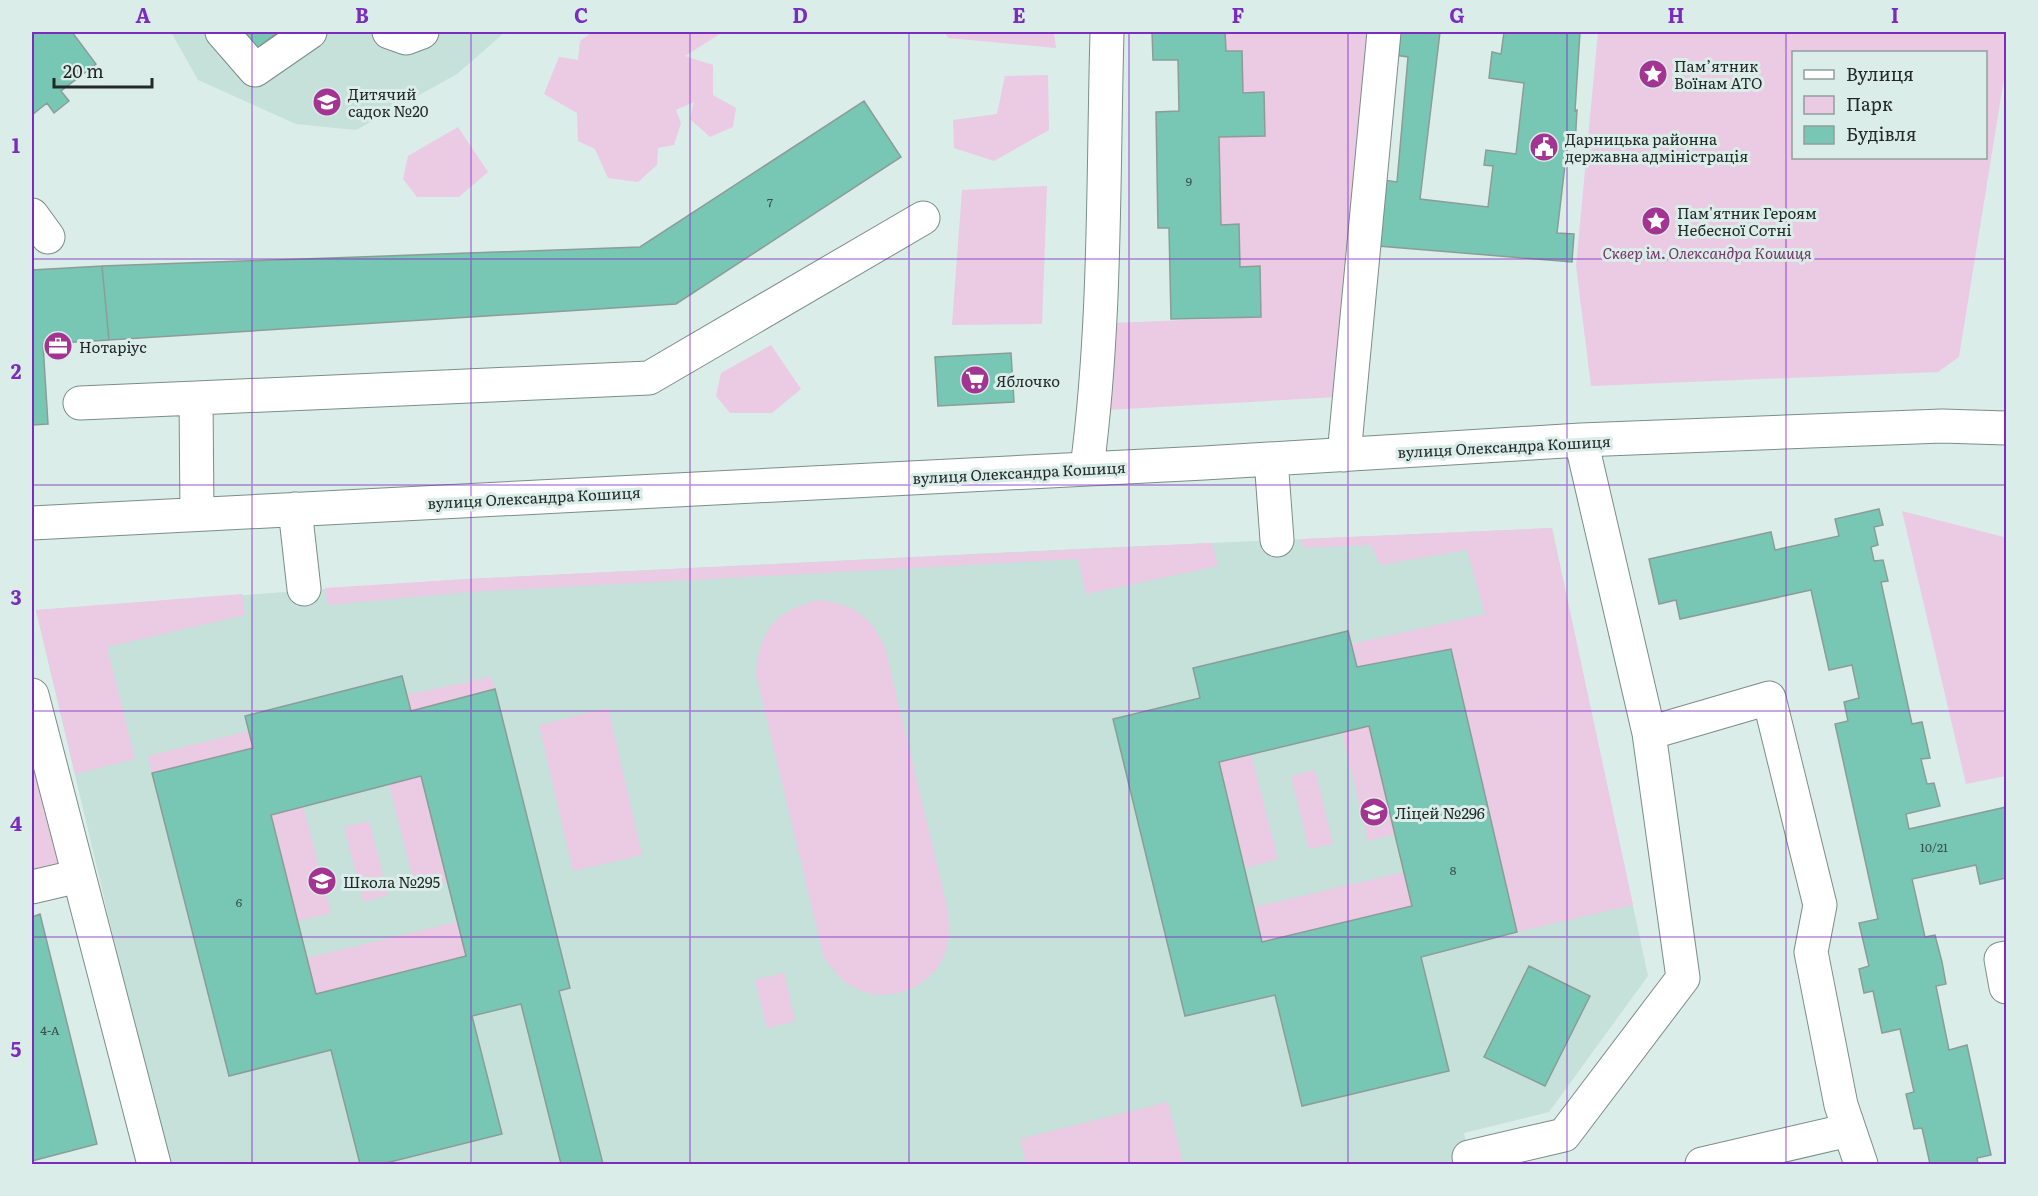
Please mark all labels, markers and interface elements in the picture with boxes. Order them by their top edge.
text: A [135,0,151,29]
text: B [355,0,369,29]
text: C [574,0,588,29]
text: D [792,0,808,29]
text: E [1012,0,1026,29]
text: F [1232,0,1245,29]
text: G [1449,0,1465,29]
text: H [1668,0,1684,29]
text: I [1891,0,1899,29]
scale bar [54,51,152,89]
legend [1792,51,1987,159]
place label: Пам’ятник Воїнам АТО [1674,54,1762,94]
text: 20 m [63,57,104,84]
place icon: Пам’ятник Воїнам АТО [1637,58,1669,90]
text: Вулиця [1846,60,1914,87]
place label: Дитячий садок №20 [348,82,429,122]
school or university icon: Дитячий садок №20 [311,86,343,118]
text: Парк [1846,90,1893,117]
text: Будівля [1846,120,1917,147]
place label: Дарницька районна державна адміністрація [1565,127,1748,167]
text: 1 [12,129,20,159]
public building icon: Дарницька районна державна адміністрація [1528,131,1560,163]
house number: 9 [1186,172,1192,190]
house number: 7 [767,193,773,211]
place label: Пам'ятник Героям Небесної Сотні [1677,201,1817,241]
place icon: Пам'ятник Героям Небесної Сотні [1640,205,1672,237]
park label: Сквер ім. Олександра Кошиця [1602,241,1812,264]
office icon: Нотаріус [42,330,74,362]
place label: Нотаріус [79,335,147,358]
text: 2 [11,355,22,385]
supermarket icon: Яблочко [959,364,991,396]
place label: Яблочко [996,369,1060,392]
street label: вулиця Олександра Кошиця [1397,429,1611,463]
street label: вулиця Олександра Кошиця [912,455,1126,489]
street label: вулиця Олександра Кошиця [427,480,641,514]
text: 3 [10,581,22,611]
school or university icon: Ліцей №296 [1358,796,1390,828]
place label: Ліцей №296 [1395,801,1485,824]
text: 4 [10,807,22,837]
house number: 10/21 [1920,838,1948,856]
house number: 8 [1450,861,1457,879]
school or university icon: Школа №295 [306,865,338,897]
place label: Школа №295 [343,870,441,893]
house number: 6 [236,893,243,911]
house number: 4-А [40,1021,60,1039]
text: 5 [11,1033,22,1063]

